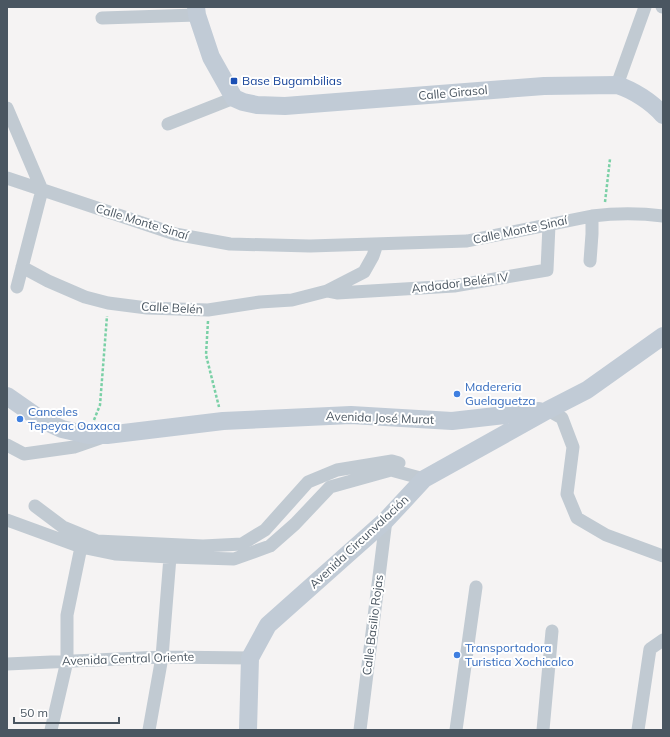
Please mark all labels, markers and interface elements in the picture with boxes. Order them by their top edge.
place label: Base Bugambilias [242,73,342,88]
marker: Base Bugambilias [229,76,239,86]
street label: Calle Girasol [418,82,488,103]
street label: Calle Monte Sinaí [94,200,191,243]
street label: Calle Monte Sinaí [471,212,570,247]
street label: Andador Belén IV [411,269,510,296]
street label: Calle Belén [141,298,203,317]
place label: Madereria Guelaguetza [465,379,536,408]
marker: Madereria Guelaguetza [452,389,462,399]
place label: Canceles Tepeyac Oaxaca [28,404,120,433]
street label: Avenida José Murat [326,408,434,427]
marker: Canceles Tepeyac Oaxaca [15,414,25,424]
street label: Avenida Circunvalación [306,492,411,591]
street label: Calle Basilio Rojas [359,574,386,676]
place label: Transportadora Turistica Xochicalco [465,640,574,669]
street label: Avenida Central Oriente [62,649,194,668]
marker: Transportadora Turistica Xochicalco [452,650,462,660]
scale bar [14,699,119,725]
text: 50 m [20,705,48,720]

